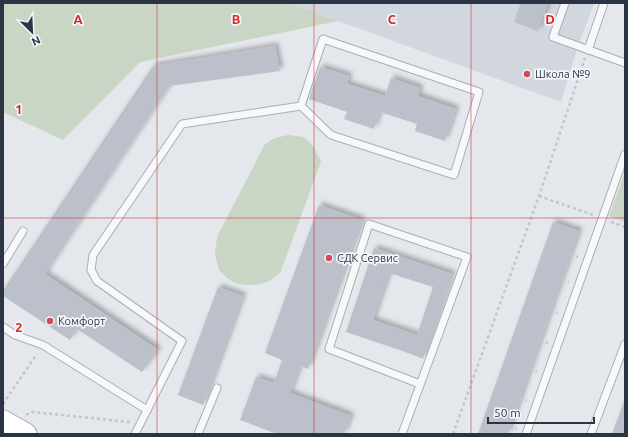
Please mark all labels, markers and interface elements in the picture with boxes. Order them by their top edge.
north arrow [12,12,52,52]
text: A [73,12,83,26]
text: B [232,12,241,26]
text: C [388,12,397,26]
text: D [545,12,555,26]
text: N [30,34,42,48]
place label: Школа №9 [535,68,590,80]
marker: Школа №9 [522,69,532,79]
text: 1 [15,102,23,116]
place label: СДК Сервис [337,252,398,264]
marker: СДК Сервис [324,253,334,263]
place label: Комфорт [58,315,105,327]
marker: Комфорт [45,316,55,326]
text: 2 [15,320,23,334]
scale bar [488,399,594,425]
text: 50 m [494,406,521,419]

